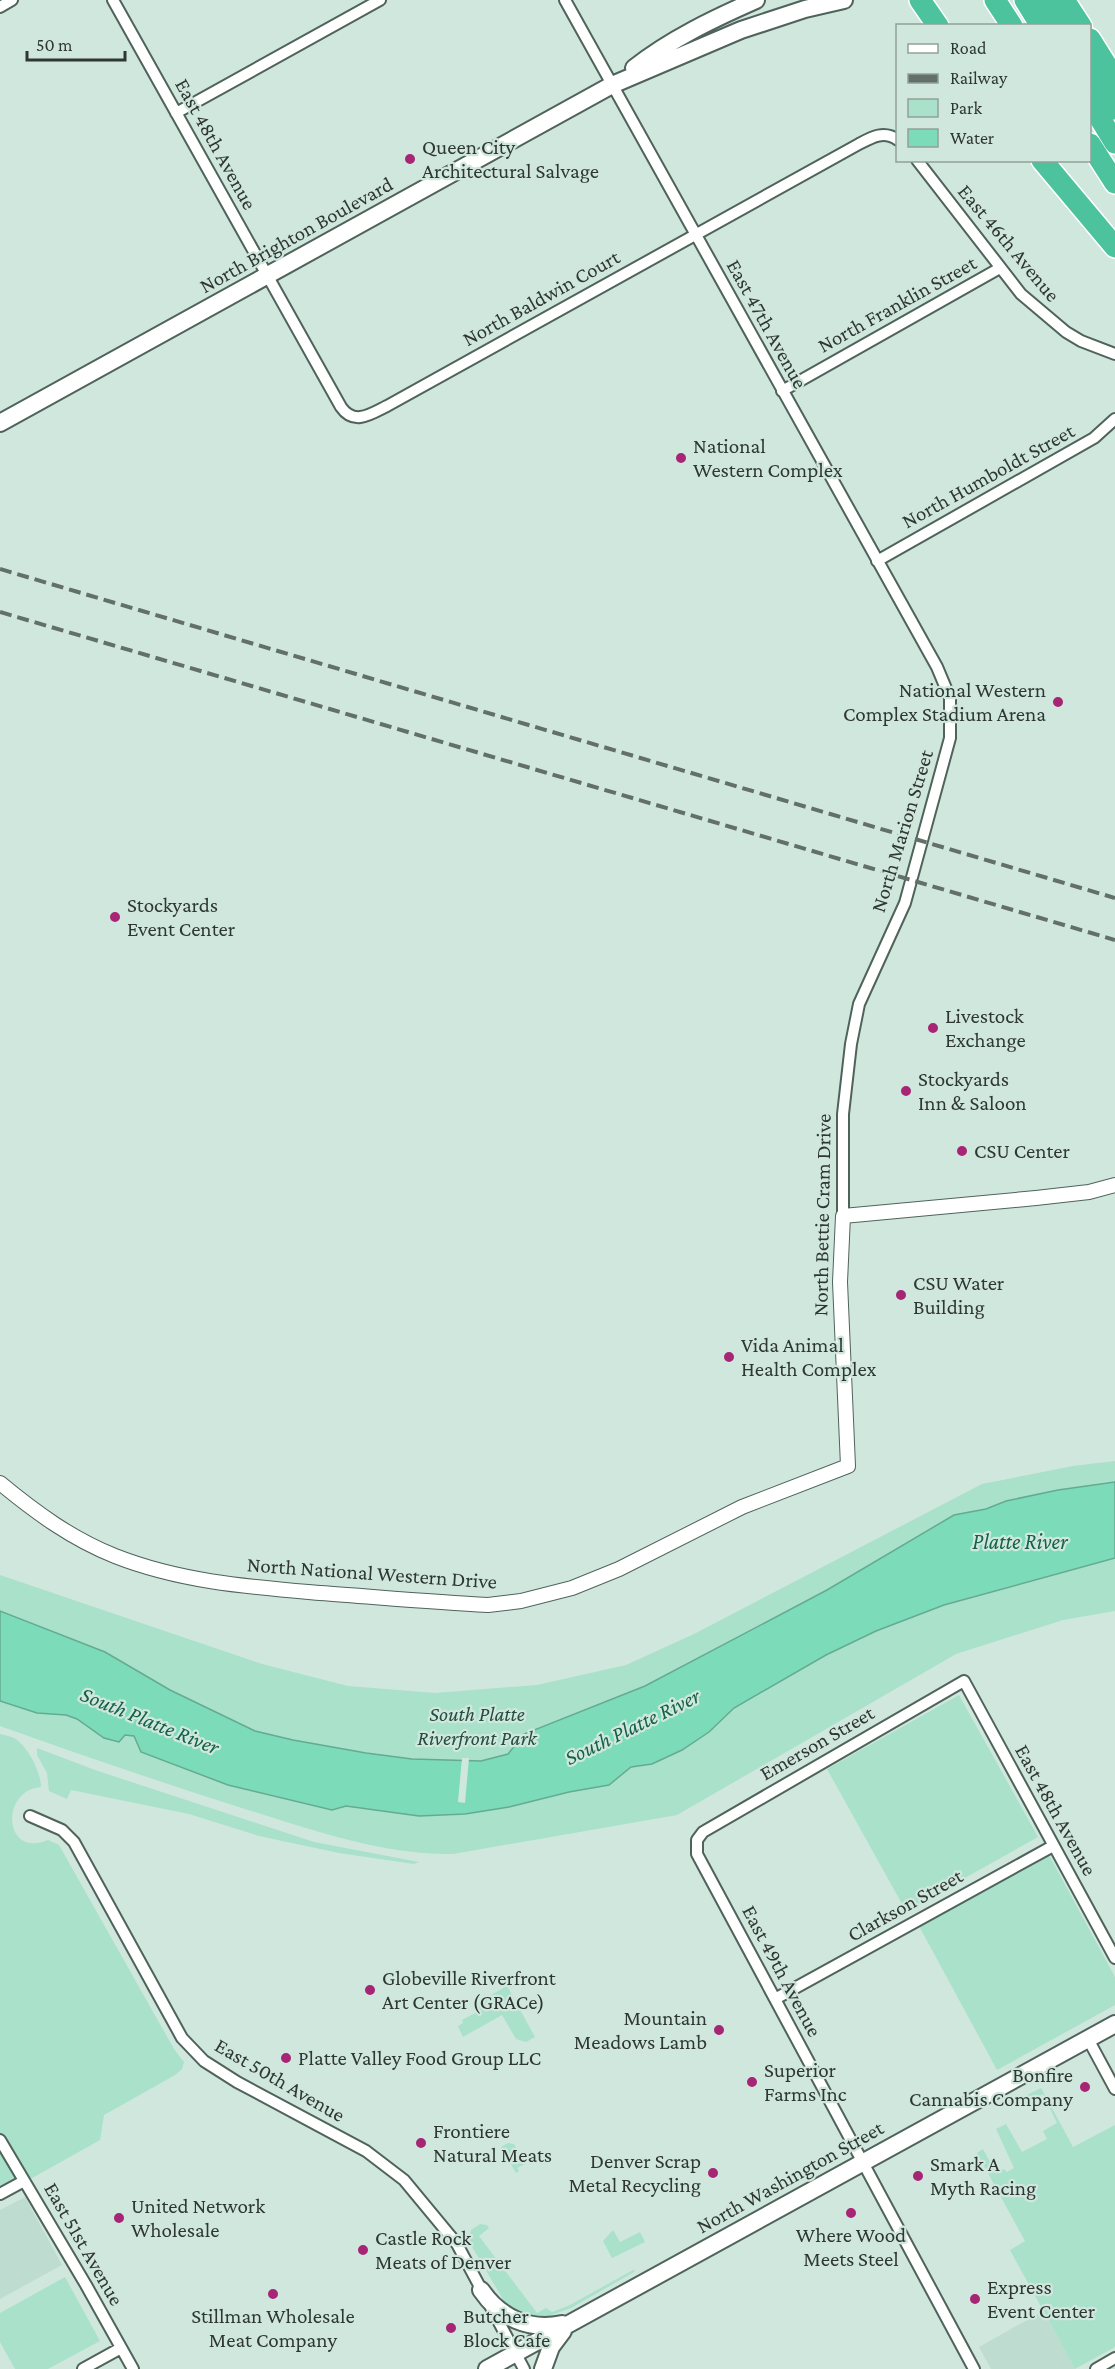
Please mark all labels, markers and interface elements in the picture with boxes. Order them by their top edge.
scale bar [27,24,124,62]
legend [896,24,1091,162]
text: 50 m [36,35,73,55]
text: Road [950,38,987,58]
text: Railway [950,68,1008,88]
street label: East 48th Avenue [170,74,262,214]
text: Park [950,98,982,118]
text: Water [950,128,995,148]
place label: Queen City Architectural Salvage [422,135,599,183]
marker: Queen City Architectural Salvage [403,152,417,166]
street label: North Brighton Boulevard [195,172,397,298]
street label: East 46th Avenue [953,180,1065,306]
street label: North Baldwin Court [458,244,625,351]
street label: North Franklin Street [814,250,981,358]
street label: East 47th Avenue [722,255,812,393]
street label: North Humboldt Street [898,418,1079,533]
place label: National Western Complex [693,434,843,482]
marker: National Western Complex [674,451,688,465]
place label: National Western Complex Stadium Arena [843,678,1046,726]
marker: National Western Complex Stadium Arena [1051,695,1065,709]
street label: North Marion Street [866,746,938,915]
place label: Stockyards Event Center [127,893,236,941]
marker: Stockyards Event Center [108,910,122,924]
place label: Livestock Exchange [945,1004,1026,1052]
marker: Livestock Exchange [926,1021,940,1035]
place label: Stockyards Inn & Saloon [918,1067,1027,1115]
marker: Stockyards Inn & Saloon [899,1084,913,1098]
street label: North Bettie Cram Drive [808,1113,836,1317]
place label: CSU Center [974,1139,1071,1163]
marker: CSU Center [955,1144,969,1158]
place label: CSU Water Building [913,1271,1005,1319]
marker: CSU Water Building [894,1288,908,1302]
place label: Vida Animal Health Complex [741,1333,877,1381]
marker: Vida Animal Health Complex [722,1350,736,1364]
water label: Platte River [972,1529,1069,1554]
street label: North National Western Drive [246,1552,498,1594]
water label: South Platte River [77,1681,224,1760]
water label: South Platte River [561,1682,705,1770]
street label: Emerson Street [756,1700,879,1785]
park label: South Platte Riverfront Park [417,1702,538,1750]
street label: East 48th Avenue [1010,1740,1102,1880]
street label: Clarkson Street [843,1863,968,1947]
street label: East 49th Avenue [737,1901,827,2041]
place label: Globeville Riverfront Art Center (GRACe) [382,1966,557,2014]
marker: Globeville Riverfront Art Center (GRACe) [363,1983,377,1997]
place label: Mountain Meadows Lamb [574,2006,707,2054]
marker: Mountain Meadows Lamb [712,2023,726,2037]
street label: East 50th Avenue [211,2033,349,2127]
place label: Platte Valley Food Group LLC [298,2046,541,2070]
marker: Platte Valley Food Group LLC [279,2051,293,2065]
place label: Superior Farms Inc [764,2058,847,2106]
place label: Bonfire Cannabis Company [909,2063,1073,2111]
marker: Superior Farms Inc [745,2075,759,2089]
marker: Bonfire Cannabis Company [1078,2080,1092,2094]
street label: North Washington Street [692,2115,889,2238]
place label: Frontiere Natural Meats [433,2119,552,2167]
marker: Frontiere Natural Meats [414,2136,428,2150]
place label: Denver Scrap Metal Recycling [568,2149,701,2197]
place label: Smark A Myth Racing [930,2152,1036,2200]
marker: Denver Scrap Metal Recycling [706,2166,720,2180]
marker: Smark A Myth Racing [911,2169,925,2183]
street label: East 51st Avenue [39,2178,129,2310]
place label: United Network Wholesale [131,2194,265,2242]
marker: Where Wood Meets Steel [844,2206,858,2220]
marker: United Network Wholesale [112,2211,126,2225]
place label: Where Wood Meets Steel [796,2223,906,2271]
place label: Castle Rock Meats of Denver [375,2226,512,2274]
marker: Castle Rock Meats of Denver [356,2243,370,2257]
place label: Express Event Center [987,2275,1096,2323]
marker: Stillman Wholesale Meat Company [266,2287,280,2301]
marker: Express Event Center [968,2292,982,2306]
place label: Stillman Wholesale Meat Company [191,2304,355,2352]
place label: Butcher Block Cafe [463,2304,550,2352]
marker: Butcher Block Cafe [444,2321,458,2335]

